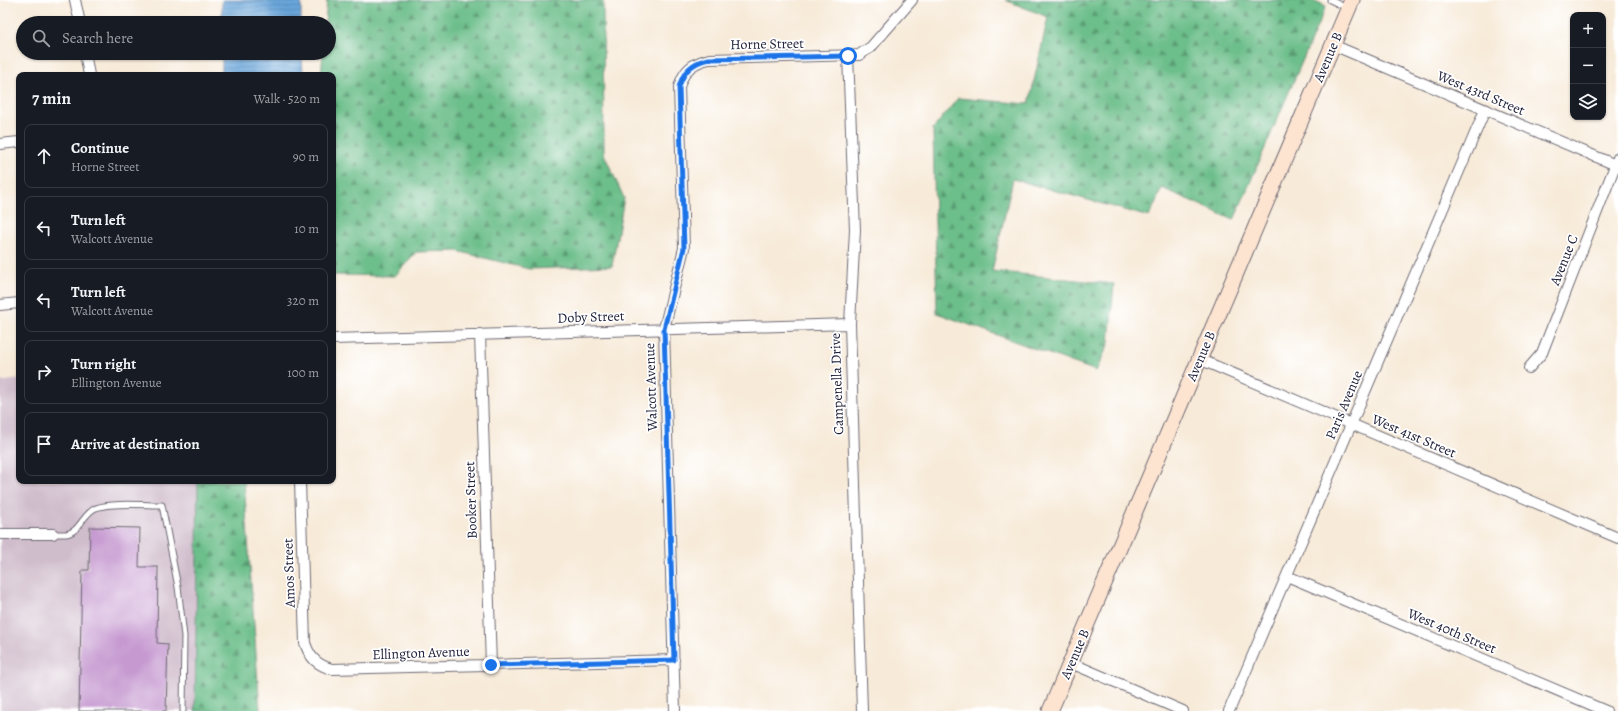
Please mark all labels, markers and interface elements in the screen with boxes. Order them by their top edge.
map controls [1570,12,1606,120]
button: + [1570,12,1606,48]
search box [16,16,336,60]
icon: search [30,27,52,49]
text: Search here [62,28,133,48]
street label: Avenue B [1309,29,1347,86]
street label: Horne Street [730,34,804,54]
route start [839,47,857,65]
button: − [1570,48,1606,84]
street label: West 43rd Street [1433,66,1528,120]
button: layers [1570,84,1606,120]
text: 7 min [32,87,71,110]
text: Walk · 520 m [253,90,320,107]
text: Continue [71,138,129,158]
icon: ahead [33,145,55,167]
text: 90 m [293,148,319,165]
text: Horne Street [71,158,139,175]
text: Turn left [71,210,126,230]
icon: left [33,217,55,239]
text: 10 m [294,220,319,237]
text: Walcott Avenue [71,230,153,247]
street label: Avenue C [1545,232,1583,289]
text: Turn left [71,282,126,302]
icon: left [33,289,55,311]
text: 320 m [287,292,319,309]
text: Walcott Avenue [71,302,153,319]
street label: Doby Street [557,306,625,328]
street label: Avenue B [1182,328,1220,385]
street label: Campenella Drive [826,333,848,435]
street label: Walcott Avenue [640,343,662,432]
text: Turn right [71,354,136,374]
icon: right [33,361,55,383]
text: 100 m [287,364,319,381]
street label: Paris Avenue [1321,368,1367,442]
text: Ellington Avenue [71,374,162,391]
street label: West 41st Street [1368,409,1459,462]
icon: arrive [33,433,55,455]
text: Arrive at destination [71,434,200,454]
street label: Booker Street [460,460,482,539]
street label: Amos Street [278,538,300,609]
street label: West 40th Street [1404,603,1500,658]
street label: Avenue B [1056,626,1094,683]
street label: Ellington Avenue [372,642,470,664]
route end [482,656,500,674]

